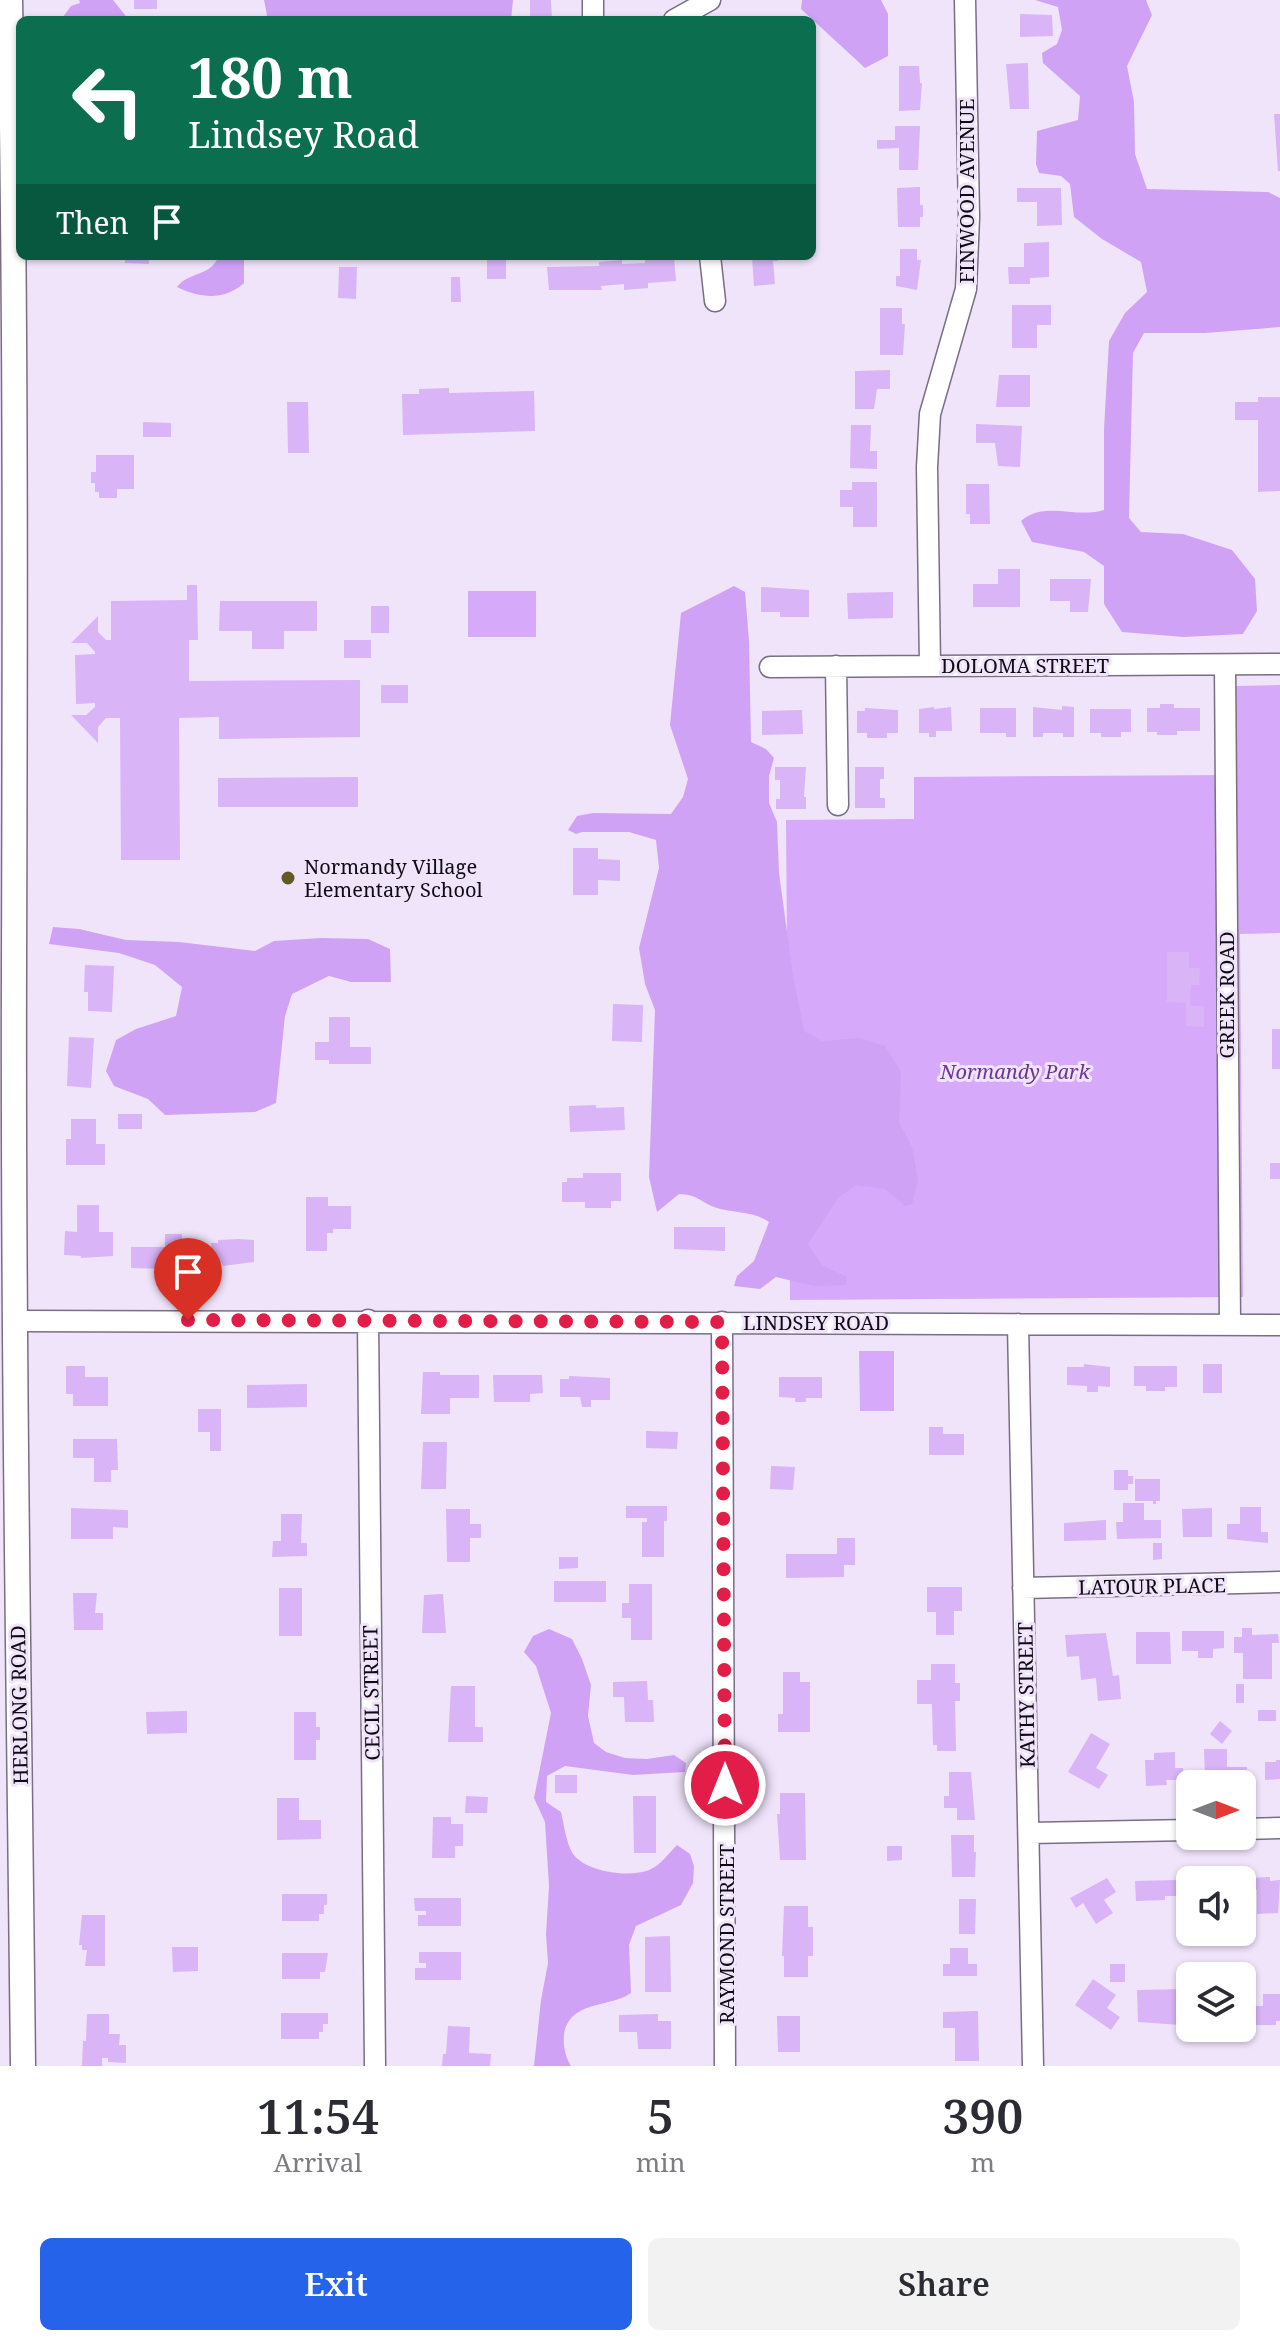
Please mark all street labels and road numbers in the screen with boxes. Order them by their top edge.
street label: FINWOOD AVENUE [953,99,980,283]
street label: DOLOMA STREET [941,652,1109,679]
street label: GREEK ROAD [1213,931,1240,1059]
street label: LINDSEY ROAD [743,1309,889,1336]
street label: LATOUR PLACE [1078,1571,1226,1601]
street label: KATHY STREET [1011,1622,1041,1768]
street label: HERLONG ROAD [4,1625,34,1785]
street label: CECIL STREET [356,1625,386,1761]
street label: RAYMOND STREET [713,1844,740,2024]

